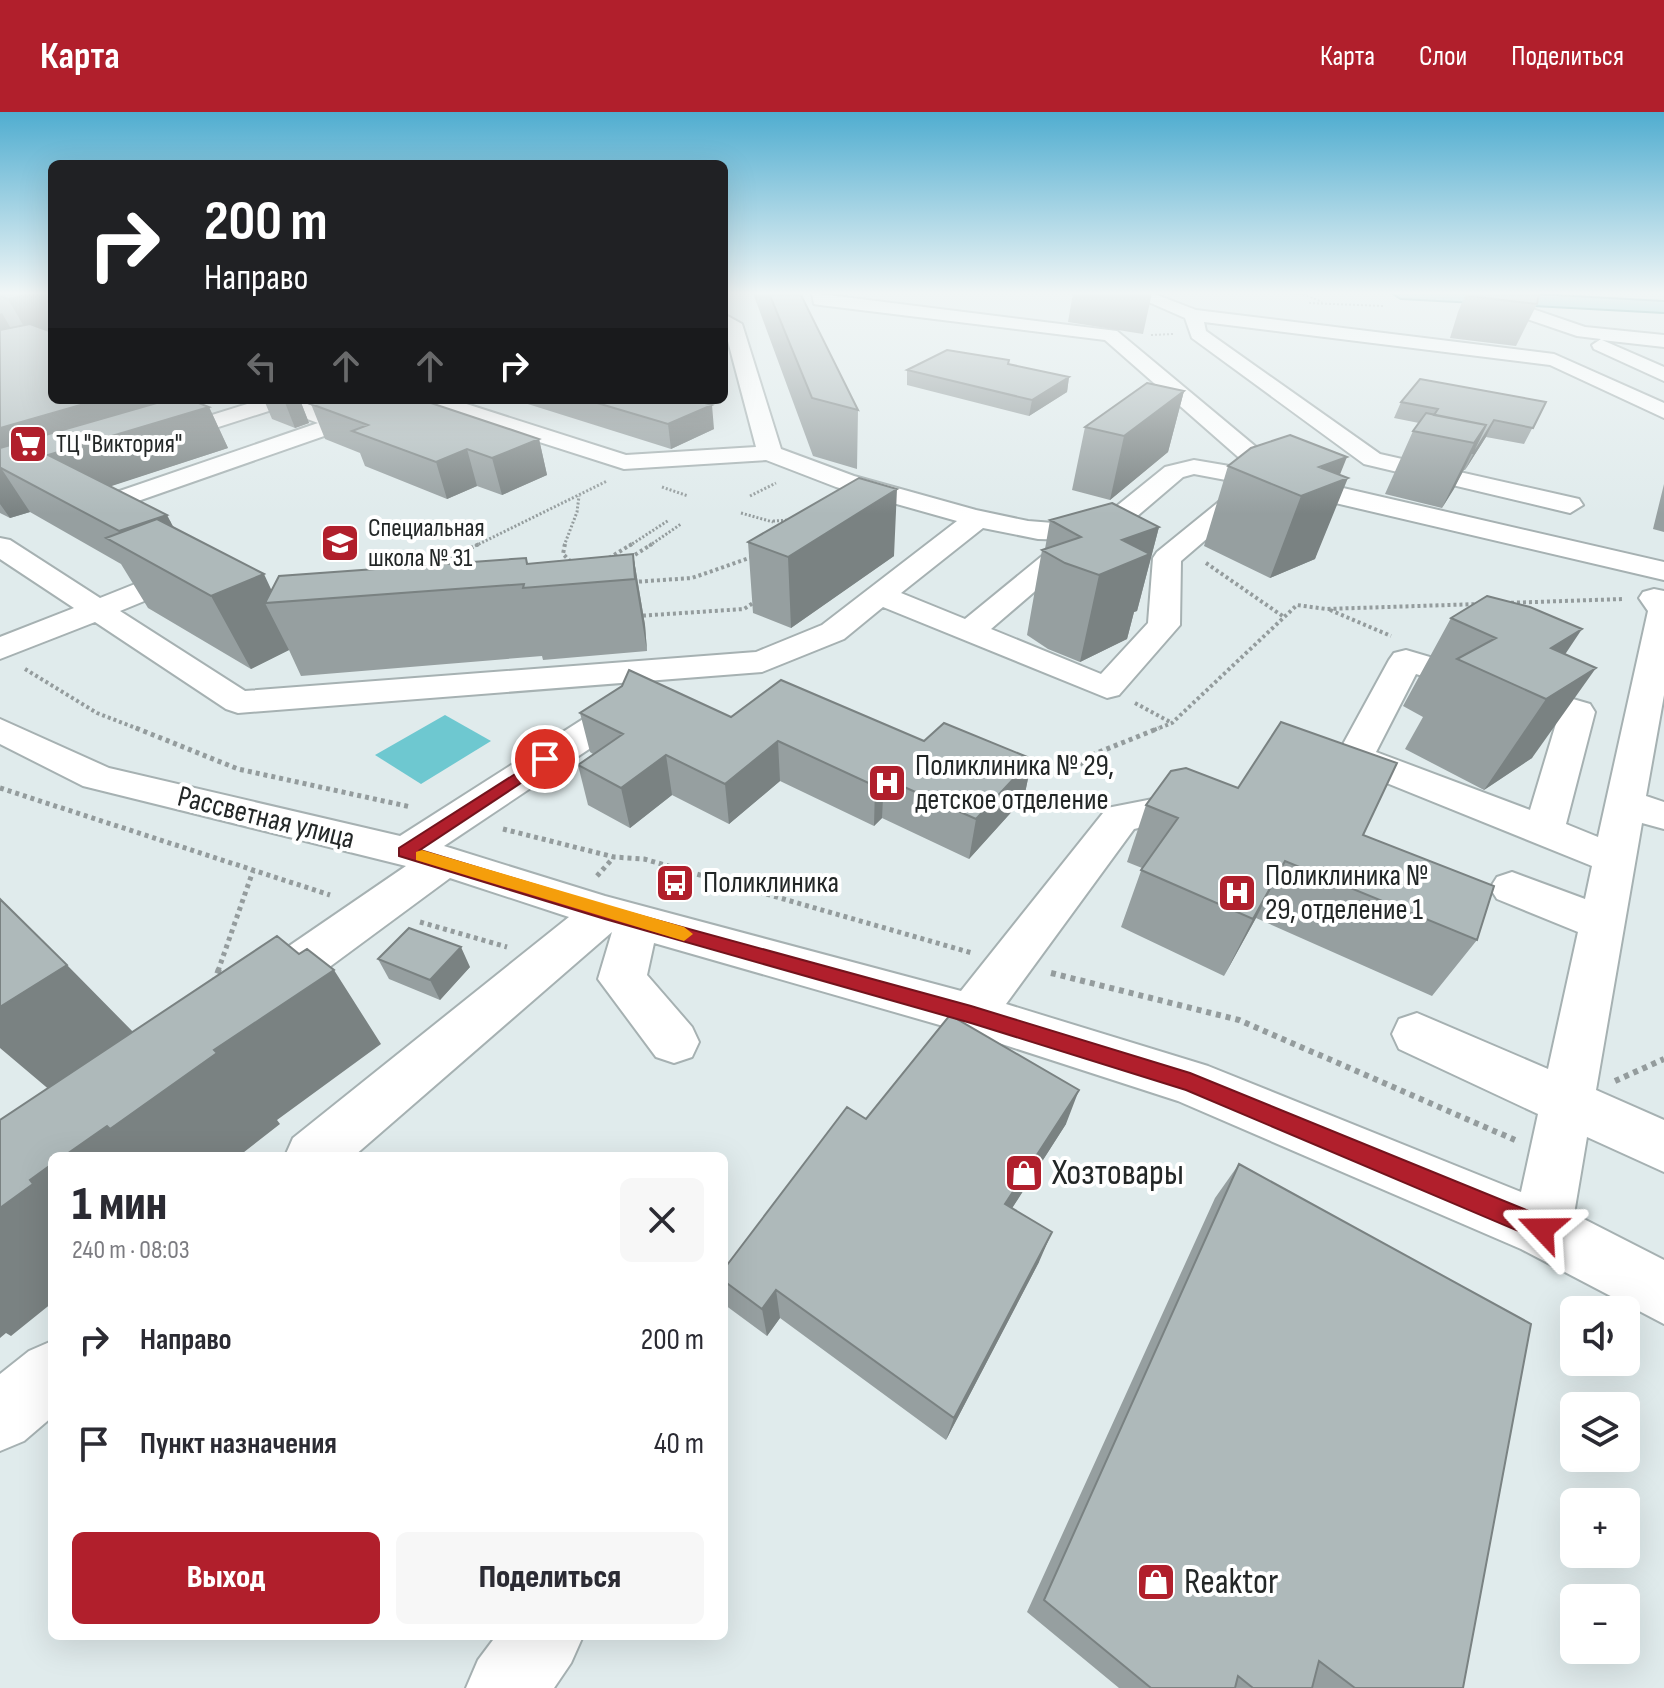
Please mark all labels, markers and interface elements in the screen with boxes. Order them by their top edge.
text: Карта [40,34,120,79]
text: Карта [1320,40,1375,73]
text: Слои [1419,40,1467,73]
text: Поделиться [1511,40,1624,73]
text: 200 m [204,189,328,256]
icon: right [72,192,176,296]
text: Направо [204,257,308,300]
icon: left [240,344,284,388]
icon: ahead [324,344,368,388]
icon: ahead [408,344,452,388]
icon: right [492,344,536,388]
supermarket icon: ТЦ "Виктория" [7,423,49,465]
place label: ТЦ "Виктория" [56,429,182,460]
place label: Специальная школа № 31 [368,513,485,574]
school or university icon: Специальная школа № 31 [319,522,361,564]
pin [511,725,579,793]
icon: arrive [523,737,567,781]
place label: Поликлиника № 29, детское отделение [915,748,1114,818]
hospital icon: Поликлиника № 29, детское отделение [866,762,908,804]
street label: Рассветная улица [174,779,358,857]
place label: Поликлиника № 29, отделение 1 [1265,858,1428,928]
bus stop icon: Поликлиника [654,862,696,904]
place label: Поликлиника [703,865,839,901]
hospital icon: Поликлиника № 29, отделение 1 [1216,872,1258,914]
shop icon: Хозтовары [1003,1152,1045,1194]
place label: Хозтовары [1051,1152,1184,1195]
text: 1 мин [72,1176,167,1233]
button: close [620,1178,704,1262]
position arrow [1500,1187,1584,1271]
text: 240 m · 08:03 [72,1235,190,1266]
map controls [1560,1296,1640,1664]
button: sound [1560,1296,1640,1376]
icon: right [72,1318,116,1362]
text: Направо [140,1322,232,1358]
text: 200 m [641,1322,704,1358]
button: layers [1560,1392,1640,1472]
icon: arrive [72,1422,116,1466]
text: Пункт назначения [140,1426,337,1462]
text: 40 m [654,1426,704,1462]
button: + [1560,1488,1640,1568]
button: Выход [72,1532,380,1624]
button: Поделиться [396,1532,704,1624]
shop icon: Reaktor [1135,1561,1177,1603]
place label: Reaktor [1184,1561,1278,1604]
button: − [1560,1584,1640,1664]

